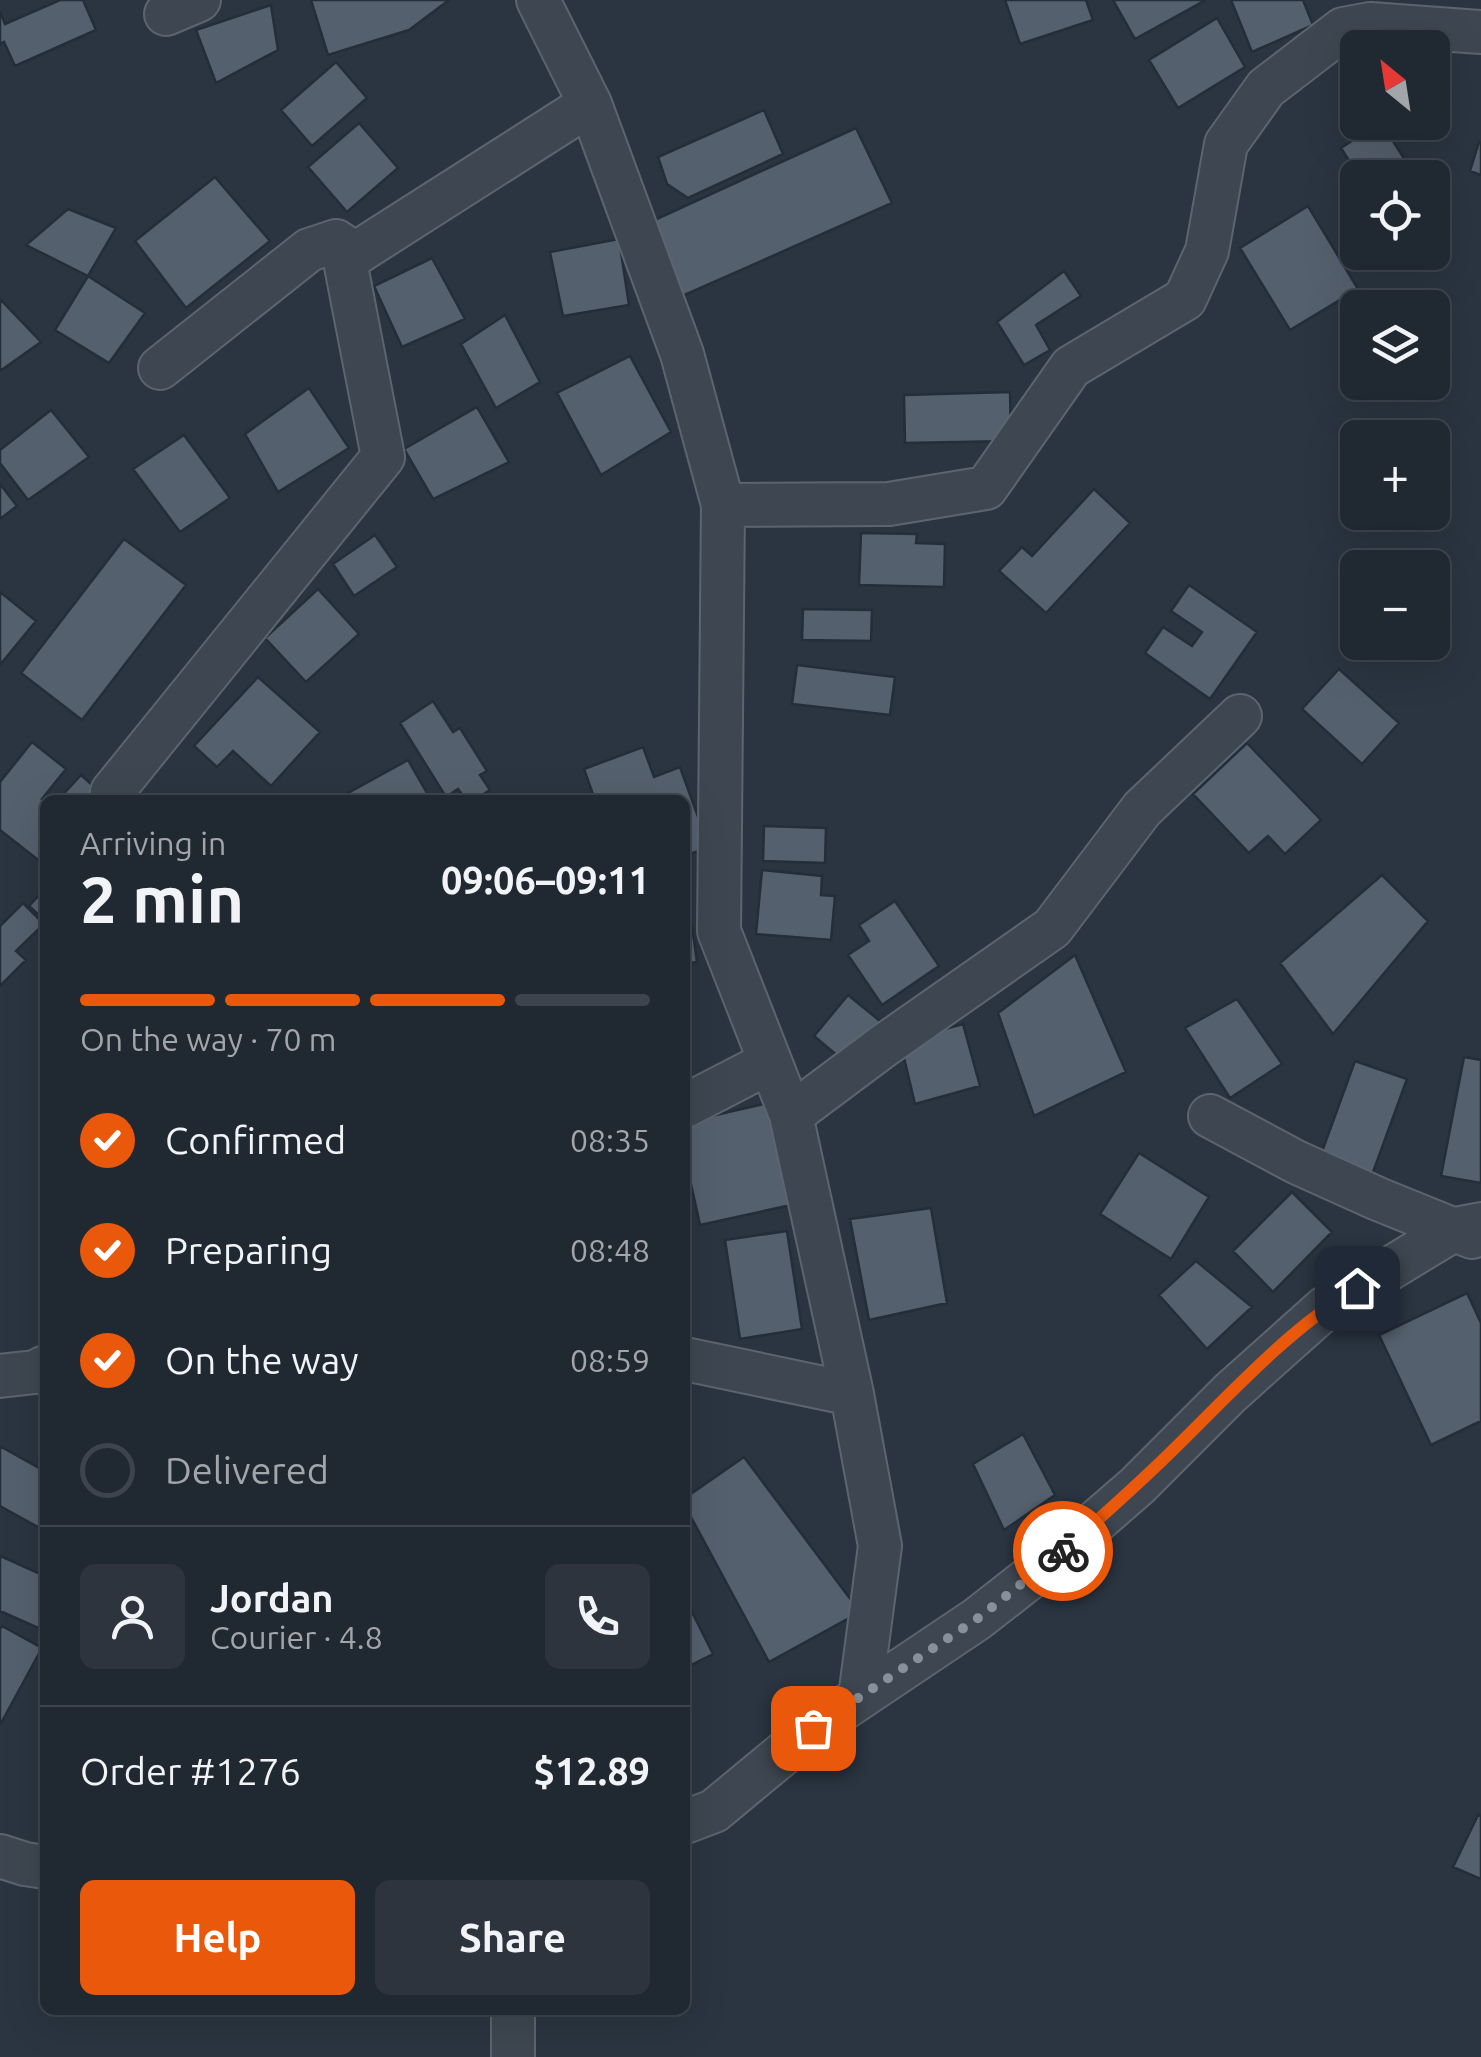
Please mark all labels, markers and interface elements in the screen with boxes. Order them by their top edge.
north arrow [1340,30,1450,140]
map controls [1340,30,1450,660]
button: locate [1340,160,1450,270]
button: layers [1340,290,1450,400]
button: + [1340,420,1450,530]
button: − [1340,550,1450,660]
text: Arriving in [80,825,226,861]
text: 09:06–09:11 [441,859,650,901]
text: 2 min [80,862,244,935]
text: On the way · 70 m [80,1021,336,1057]
icon: check [80,1113,135,1168]
text: Confirmed [165,1119,346,1161]
text: 08:35 [570,1122,650,1158]
icon: check [80,1223,135,1278]
text: Preparing [165,1229,332,1271]
text: 08:48 [570,1232,650,1268]
pin [1315,1246,1400,1331]
icon: home [1330,1261,1385,1316]
icon: check [80,1333,135,1388]
text: On the way [165,1339,358,1381]
text: 08:59 [570,1342,650,1378]
text: Delivered [165,1449,329,1491]
courier [1013,1501,1113,1601]
icon: bike [1036,1524,1091,1579]
button: person [80,1564,185,1669]
button: phone [545,1564,650,1669]
text: Jordan [210,1577,334,1619]
text: Courier · 4.8 [210,1619,383,1655]
pin [771,1686,856,1771]
icon: bag [786,1701,841,1756]
text: Order #1276 [80,1750,301,1792]
text: $12.89 [533,1750,650,1792]
button: Help [80,1880,355,1995]
button: Share [375,1880,650,1995]

